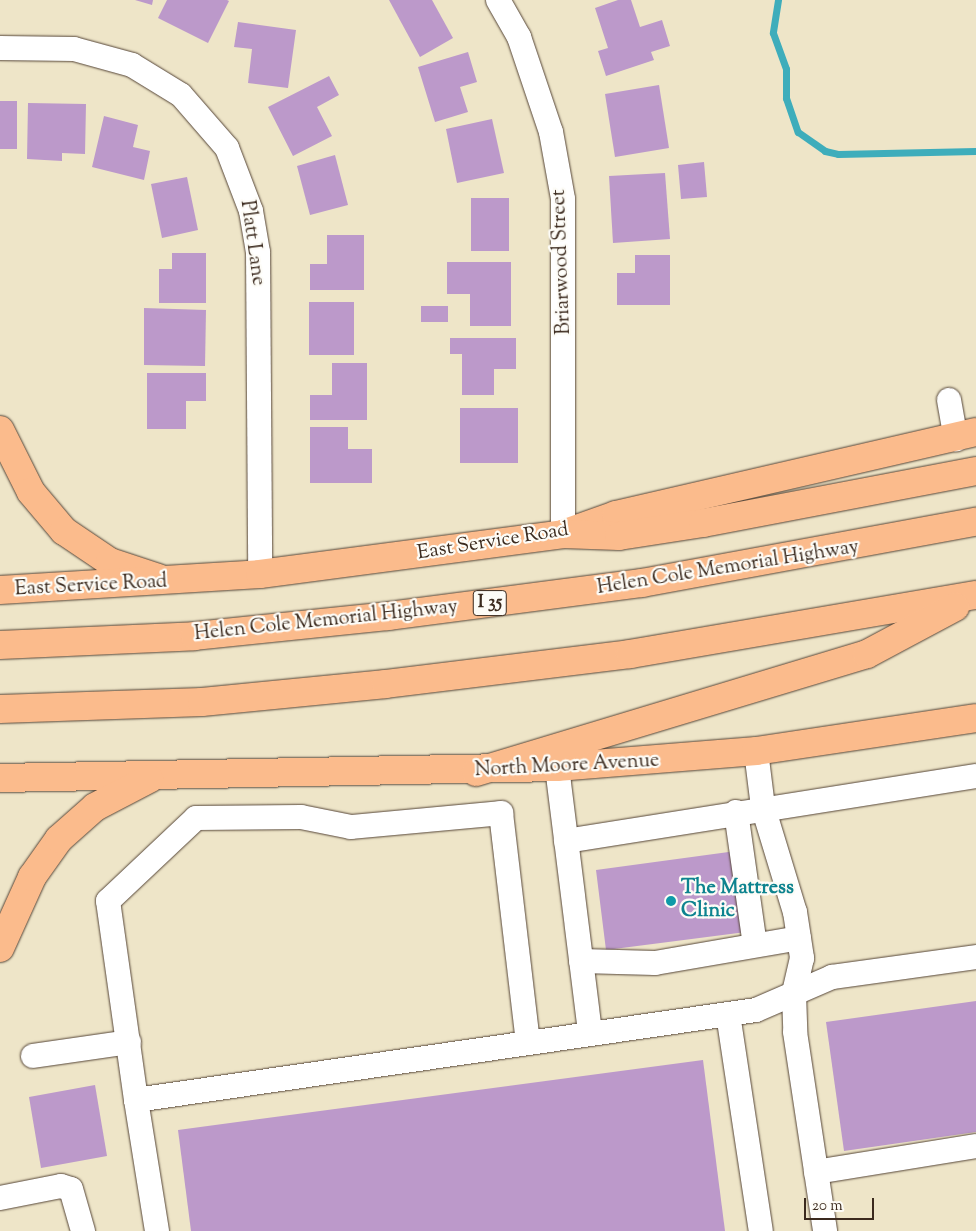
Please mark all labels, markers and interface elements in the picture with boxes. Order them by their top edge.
street label: Briarwood Street [547,189,577,335]
street label: Platt Lane [234,199,270,287]
street label: East Service Road [416,518,570,566]
street label: Helen Cole Memorial Highway [595,535,861,601]
street label: East Service Road [14,570,168,602]
road number: I 35 [472,586,508,620]
street label: Helen Cole Memorial Highway [193,595,459,647]
street label: North Moore Avenue [474,749,660,783]
place label: The Mattress Clinic [681,877,794,924]
marker: The Mattress Clinic [665,895,677,907]
scale bar [806,1188,876,1220]
text: 20 m [812,1196,843,1217]

